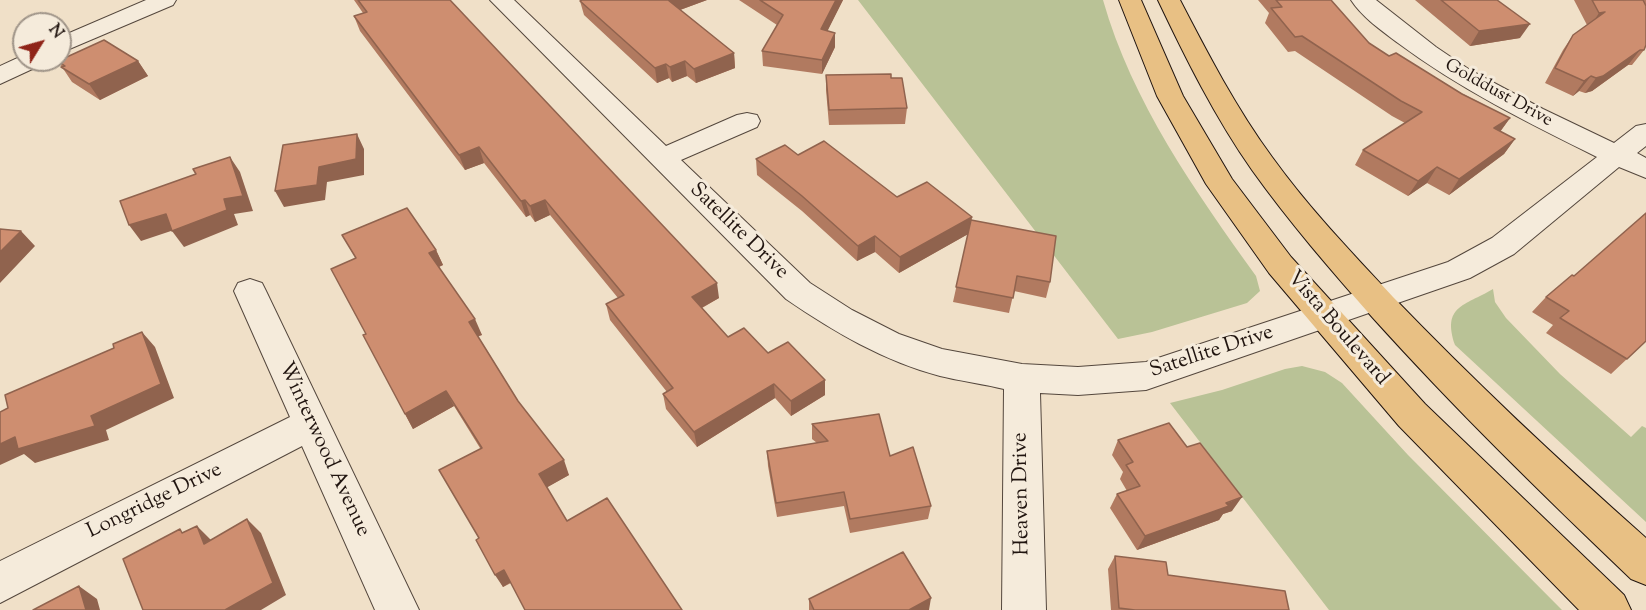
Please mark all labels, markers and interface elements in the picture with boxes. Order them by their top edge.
north arrow [12,12,72,72]
text: N [42,20,68,44]
street label: Golddust Drive [1440,55,1556,133]
street label: Satellite Drive [683,178,793,286]
street label: Vista Boulevard [1280,267,1394,391]
street label: Satellite Drive [1147,321,1277,385]
street label: Winterwood Avenue [272,359,374,541]
street label: Heaven Drive [1009,432,1037,556]
street label: Longridge Drive [83,458,227,546]

